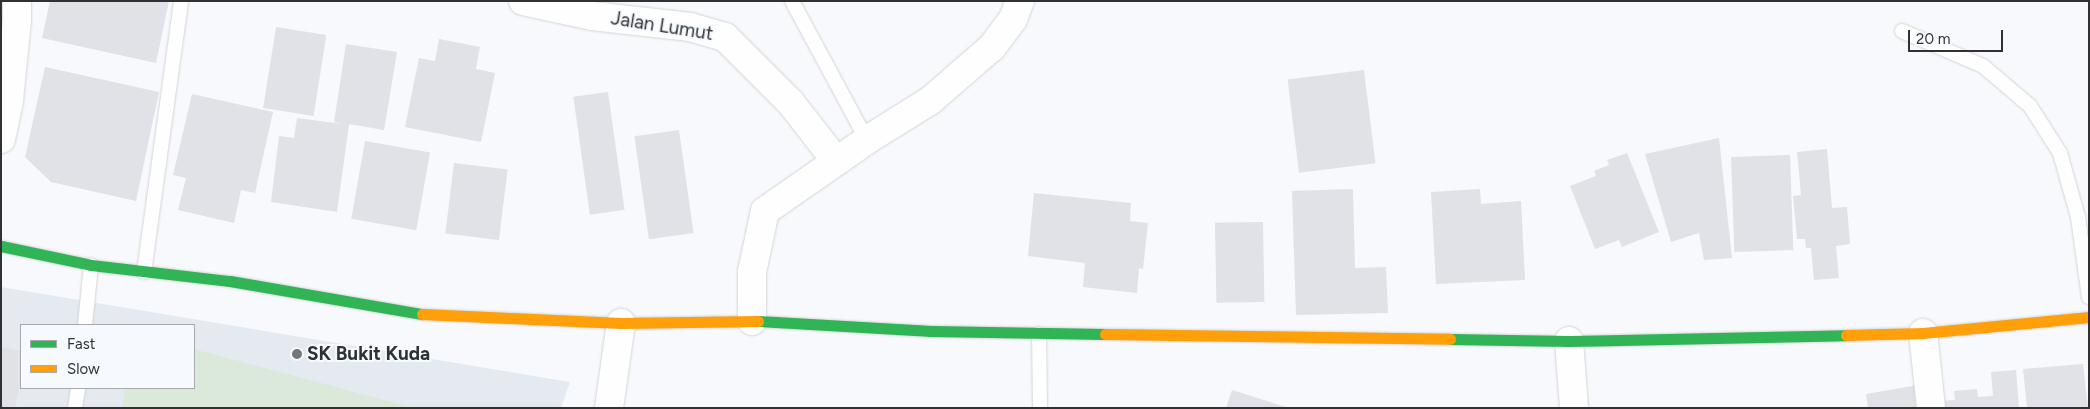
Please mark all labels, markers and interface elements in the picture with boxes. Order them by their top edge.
street label: Jalan Lumut [609,7,715,45]
scale bar [1910,20,2005,52]
text: 20 m [1916,30,1950,48]
legend [20,324,195,389]
text: Fast [67,335,95,353]
place label: SK Bukit Kuda [307,343,430,365]
marker: SK Bukit Kuda [291,348,303,360]
text: Slow [67,360,100,378]

